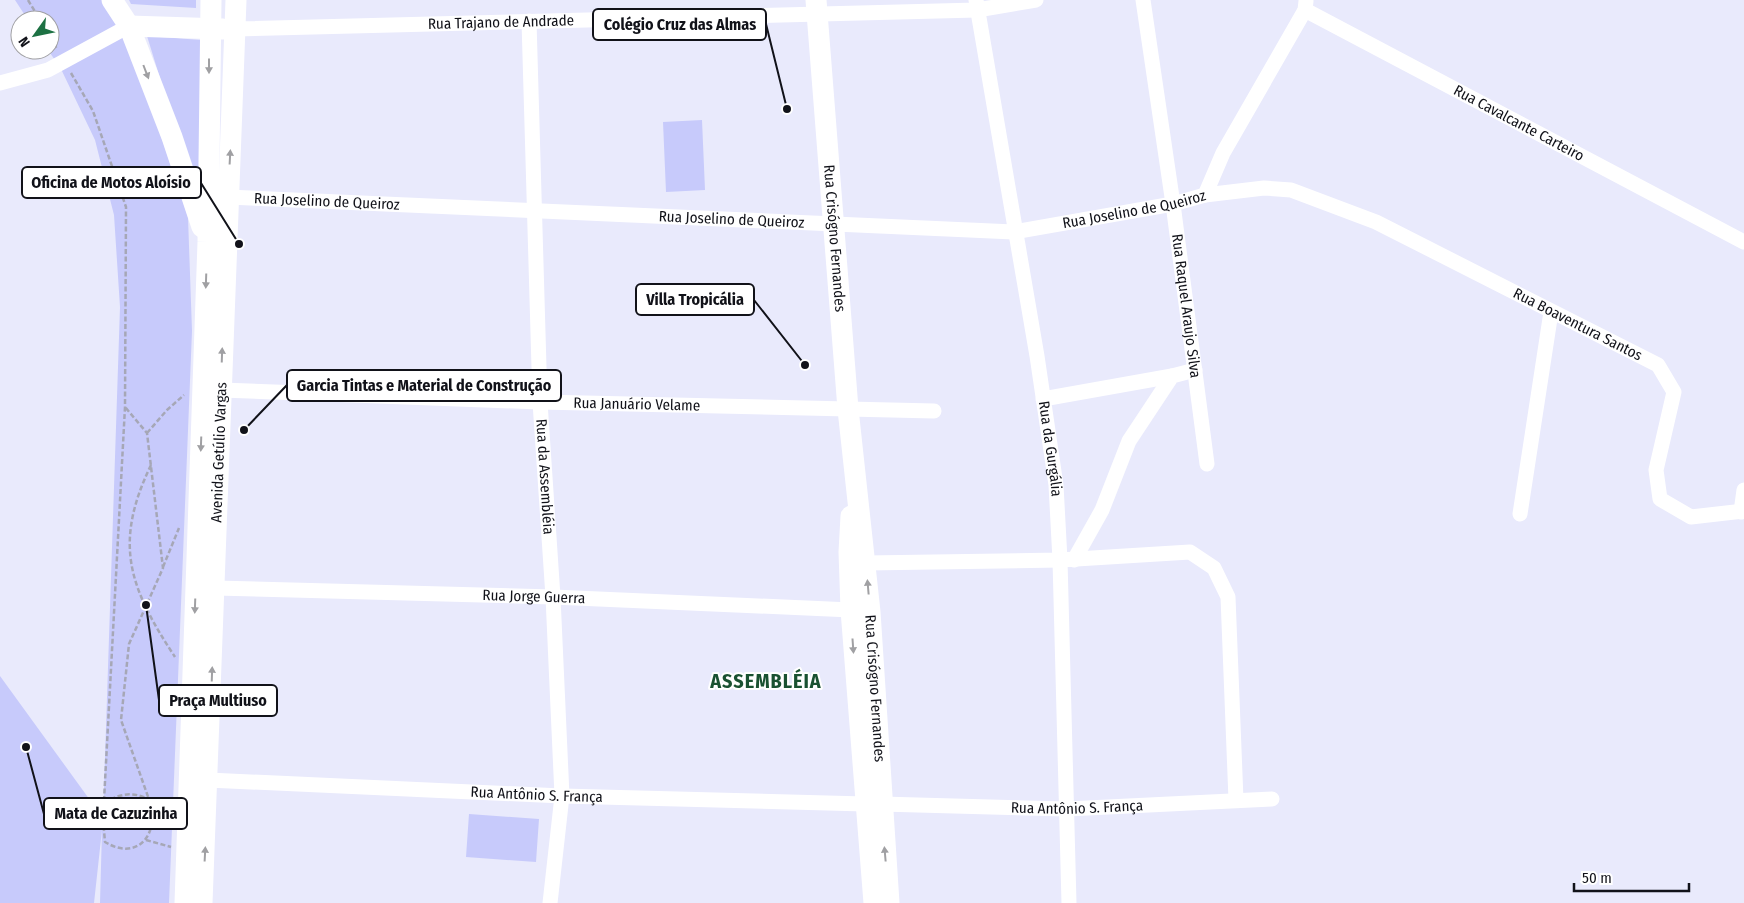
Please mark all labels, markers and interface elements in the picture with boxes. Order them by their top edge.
callout: Colégio Cruz das Almas [593,9,766,40]
north arrow [10,10,60,60]
street label: Rua Trajano de Andrade [428,11,574,33]
text: Colégio Cruz das Almas [604,15,756,34]
text: N [15,34,34,50]
one-way arrow [205,58,213,74]
one-way arrow [143,64,150,79]
street label: Rua Cavalcante Carteiro [1451,81,1587,165]
one-way arrow [226,149,234,165]
street label: Rua Crisógno Fernandes [820,164,849,313]
callout: Oficina de Motos Aloísio [22,167,201,198]
text: Oficina de Motos Aloísio [31,173,191,192]
street label: Rua Joselino de Queiroz [1061,186,1208,232]
street label: Rua Joselino de Queiroz [254,189,400,214]
street label: Rua Joselino de Queiroz [658,207,805,232]
street label: Rua Raquel Araujo Silva [1168,233,1205,379]
one-way arrow [202,273,210,289]
callout: Villa Tropicália [636,284,754,315]
street label: Rua Boaventura Santos [1510,284,1645,364]
text: Villa Tropicália [645,290,744,309]
one-way arrow [218,346,226,362]
callout: Garcia Tintas e Material de Construção [287,370,561,401]
text: Garcia Tintas e Material de Construção [297,376,552,396]
street label: Avenida Getúlio Vargas [207,382,231,523]
street label: Rua Januário Velame [573,394,700,415]
street label: Rua da Gurgália [1035,400,1066,497]
street label: Rua da Assembléia [532,418,558,535]
one-way arrow [196,436,204,452]
one-way arrow [864,579,872,595]
street label: Rua Jorge Guerra [482,586,586,607]
one-way arrow [191,598,199,614]
street label: Rua Crisógno Fernandes [861,614,889,763]
one-way arrow [850,639,858,655]
one-way arrow [209,666,217,682]
district label: ASSEMBLÉIA [709,668,822,693]
callout: Praça Multiuso [159,685,277,716]
text: Praça Multiuso [169,691,267,711]
street label: Rua Antônio S. França [470,783,603,806]
street label: Rua Antônio S. França [1011,796,1143,818]
callout: Mata de Cazuzinha [44,798,187,829]
text: Mata de Cazuzinha [55,804,178,823]
one-way arrow [201,846,209,862]
one-way arrow [881,846,889,862]
scale bar [1574,860,1689,892]
text: 50 m [1582,869,1612,887]

